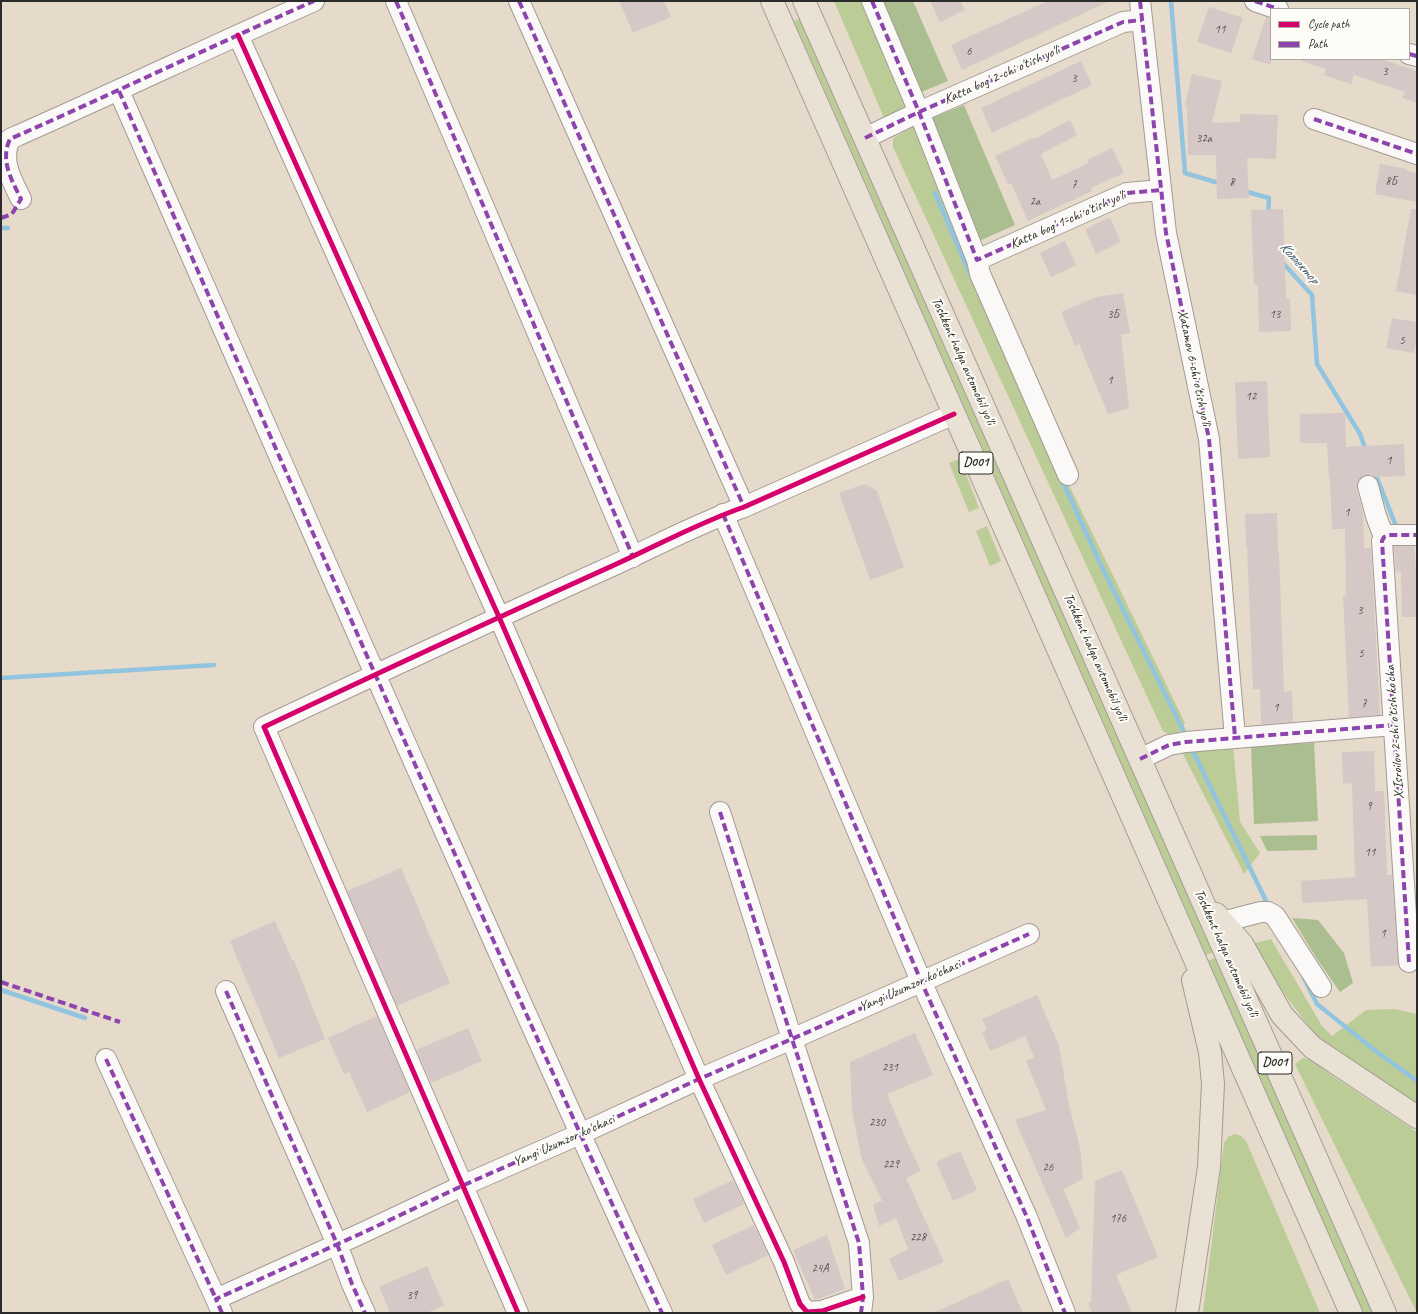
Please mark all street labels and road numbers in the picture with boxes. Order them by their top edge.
street label: Katta bog' 2-chi o'tish yo'li [942,42,1062,108]
street label: Katta bog' 1-chi o'tish yo'li [1008,187,1128,253]
street label: Toshkent halqa avtomobil yo'li [927,295,999,427]
street label: Xatamov 6-chi o'tish yo'li [1173,308,1215,428]
road number: D001 [959,452,993,474]
street label: Toshkent halqa avtomobil yo'li [1059,591,1131,723]
street label: X.Isroilov 2-chi o'tish ko'cha [1382,664,1408,800]
street label: Toshkent halqa avtomobil yo'li [1190,887,1262,1019]
street label: Yangi Uzumzor ko'chasi [857,956,963,1016]
road number: D001 [1258,1052,1292,1074]
street label: Yangi Uzumzor ko'chasi [511,1111,617,1171]

